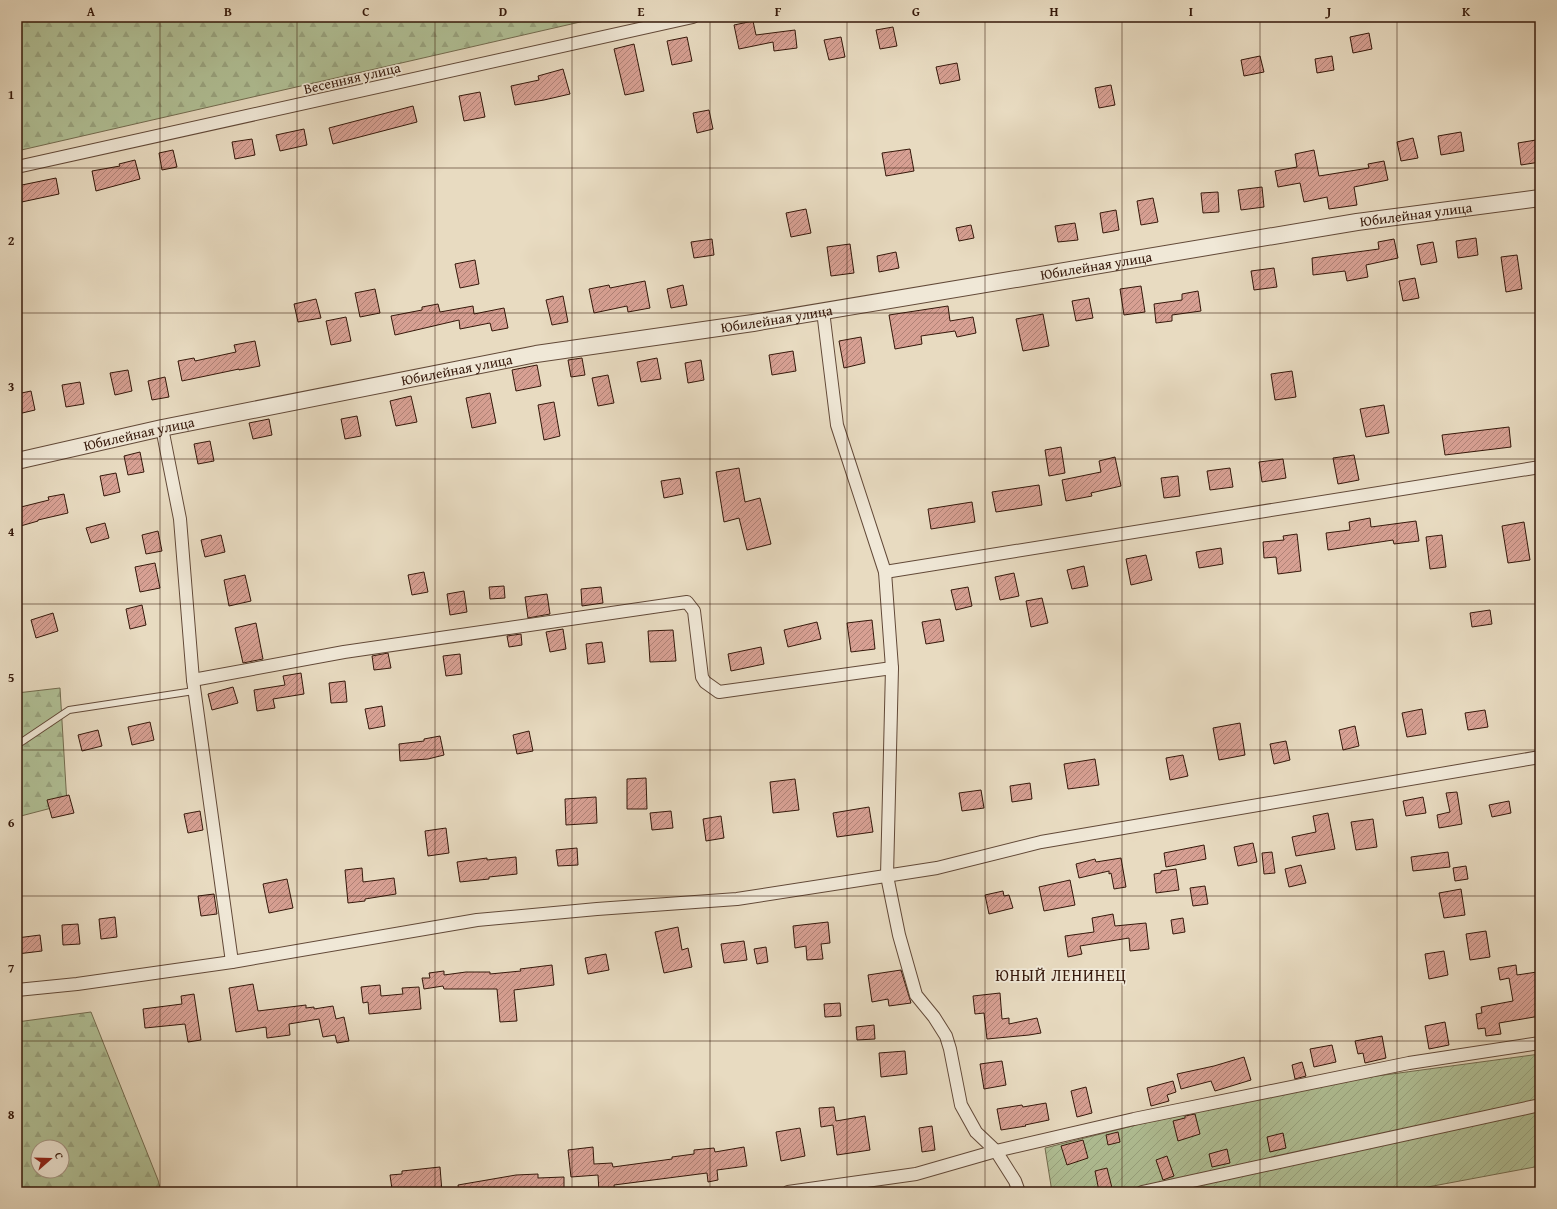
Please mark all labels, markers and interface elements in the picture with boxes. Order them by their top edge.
text: A [87,2,96,21]
text: B [224,2,232,21]
text: C [362,2,370,21]
text: D [499,2,507,21]
text: E [638,2,645,21]
text: F [775,2,782,21]
text: G [912,2,920,21]
text: H [1049,2,1059,21]
text: I [1189,2,1193,21]
text: J [1325,2,1332,21]
text: K [1462,2,1471,21]
street label: Весенняя улица [302,57,403,99]
text: 1 [8,85,14,104]
street label: Юбилейная улица [1359,197,1474,232]
text: 2 [8,231,15,250]
street label: Юбилейная улица [1039,246,1154,285]
street label: Юбилейная улица [719,300,834,338]
street label: Юбилейная улица [399,349,514,390]
text: 3 [8,377,14,396]
street label: Юбилейная улица [82,412,196,456]
text: 4 [8,522,15,541]
text: 5 [8,668,15,687]
text: 6 [8,813,15,832]
text: 7 [8,959,15,978]
district label: ЮНЫЙ ЛЕНИНЕЦ [995,963,1127,987]
text: 8 [8,1105,15,1124]
north arrow [30,1139,70,1179]
text: С [51,1150,68,1161]

